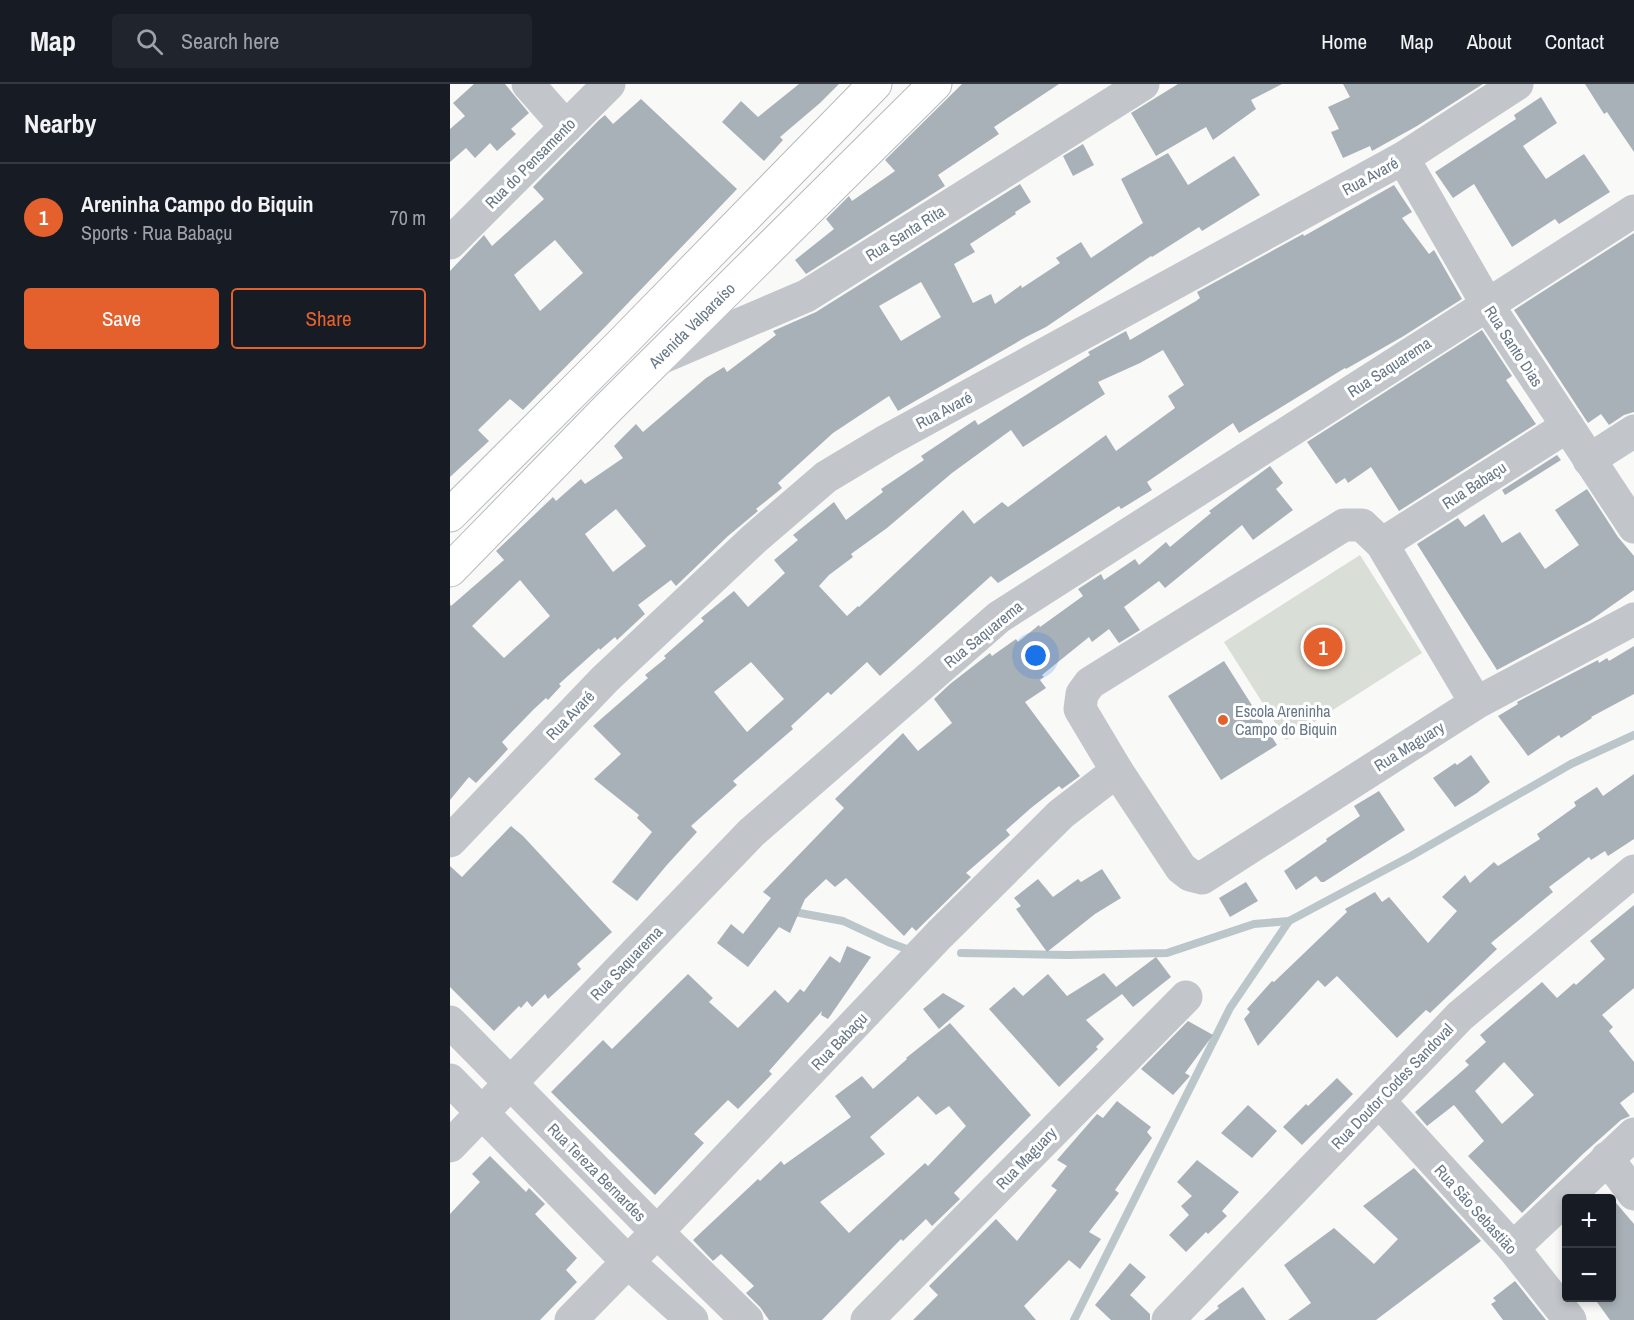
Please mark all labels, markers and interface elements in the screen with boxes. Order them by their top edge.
search box [112,14,532,68]
text: Map [30,22,76,60]
icon: search [133,25,166,58]
text: Search here [181,26,279,56]
text: Home [1321,27,1367,56]
text: Map [1400,27,1434,56]
text: About [1467,27,1512,56]
text: Contact [1545,27,1604,56]
text: Nearby [24,106,96,141]
street label: Rua do Pensamento [480,113,580,213]
street label: Rua Avaré [1338,152,1402,200]
text: Areninha Campo do Biquin [81,189,314,219]
street label: Rua Santa Rita [861,200,949,266]
text: 1 [39,204,48,231]
text: 70 m [390,204,426,231]
text: Sports · Rua Babaçu [81,219,232,246]
street label: Avenida Valparaíso [643,277,740,374]
button: Save [24,288,219,349]
button: Share [231,288,426,349]
street label: Rua Santo Dias [1480,301,1548,391]
street label: Rua Saquarema [1343,331,1436,402]
street label: Rua Avaré [912,386,976,434]
street label: Rua Babaçu [1438,456,1510,514]
street label: Rua Saquarema [939,595,1028,673]
pin: 1 [1304,624,1342,670]
your location [1021,641,1050,670]
street label: Rua Avaré [541,685,599,745]
place label: Escola Areninha Campo do Biquin [1235,700,1337,740]
marker: Escola Areninha Campo do Biquin [1216,713,1230,727]
street label: Rua Maguary [1370,716,1449,776]
street label: Rua Saquarema [585,920,668,1005]
street label: Rua Babaçu [806,1007,872,1075]
street label: Rua Doutor Codes Sandoval [1326,1018,1458,1154]
street label: Rua Tereza Bernardes [543,1118,651,1226]
street label: Rua Maguary [991,1122,1062,1194]
street label: Rua São Sebastião [1430,1159,1522,1259]
map controls [1562,1194,1616,1302]
button: + [1562,1194,1616,1248]
button: − [1562,1248,1616,1302]

